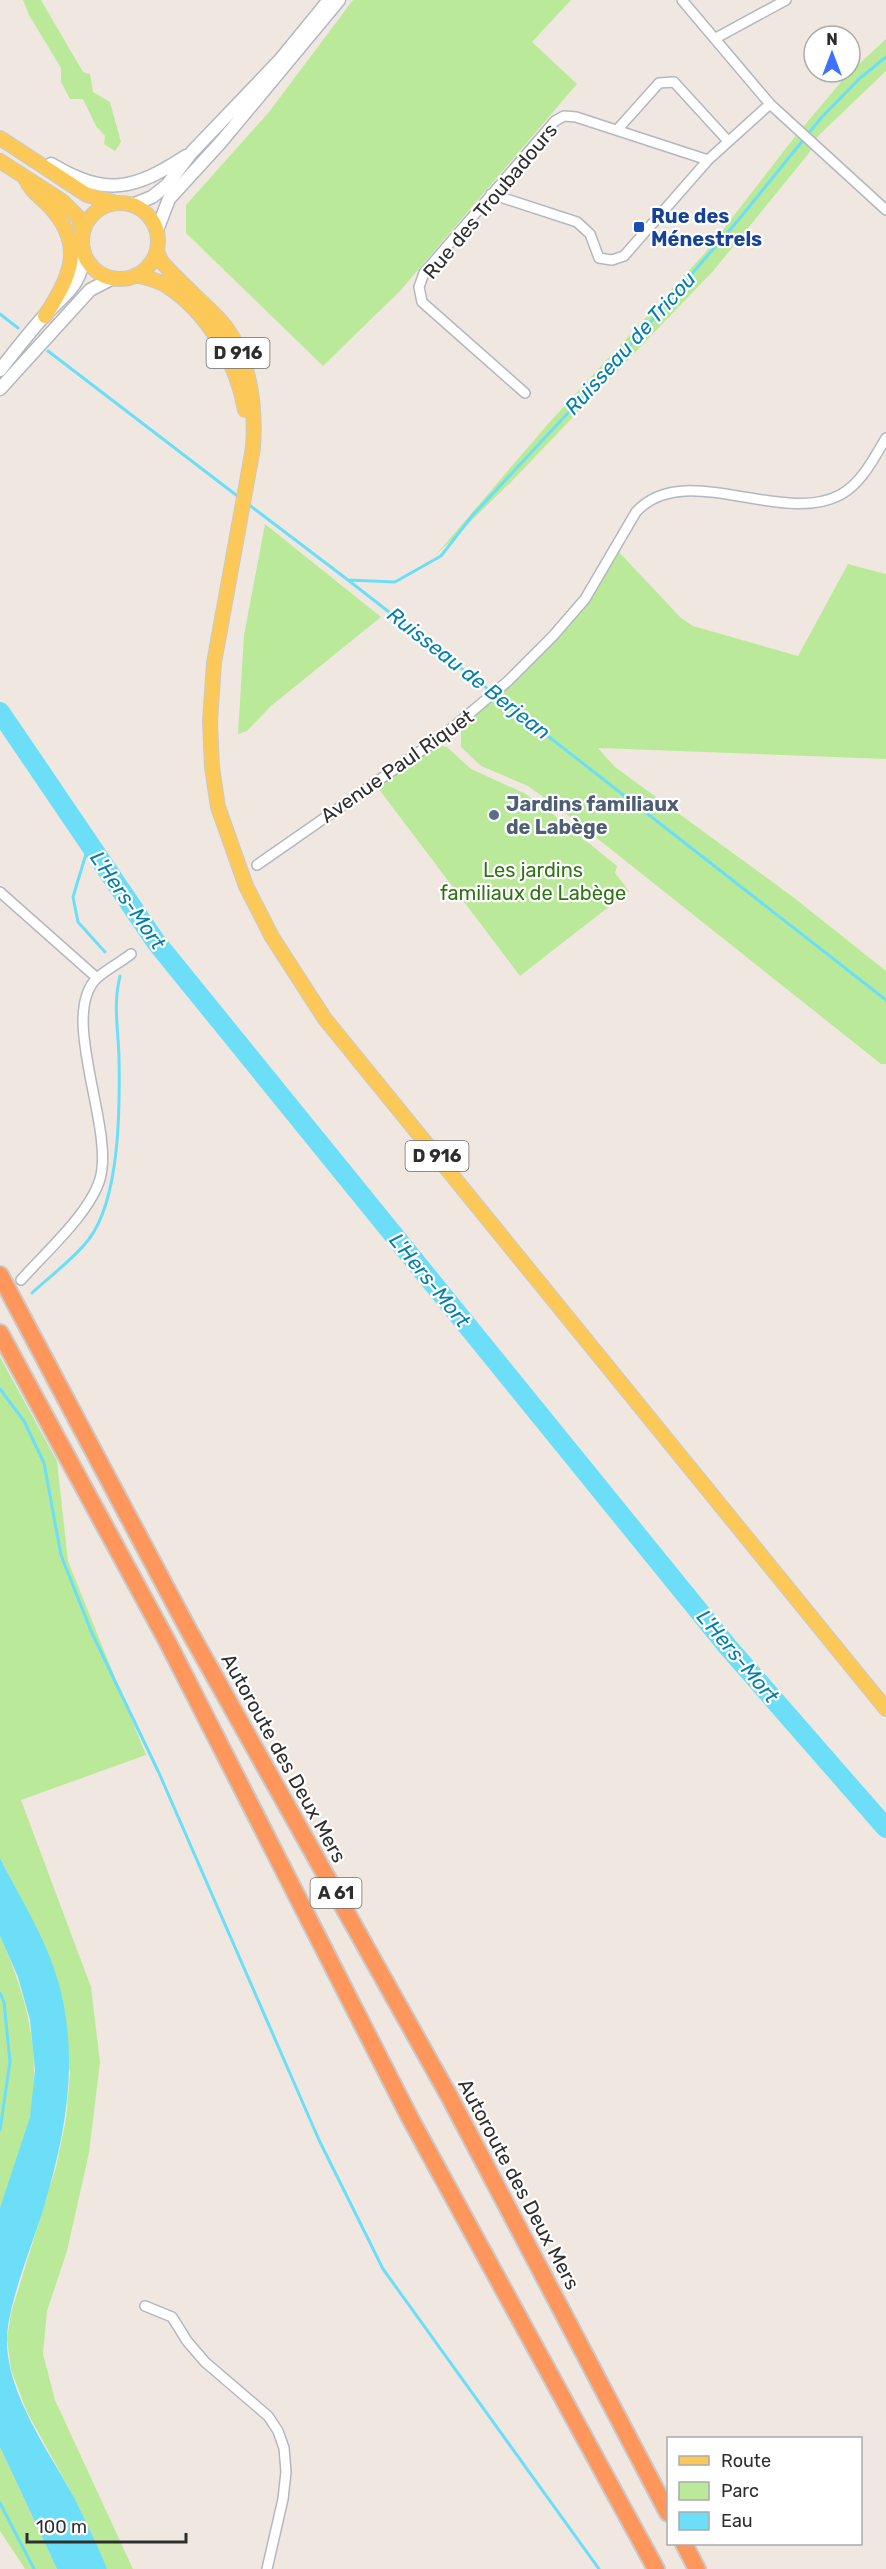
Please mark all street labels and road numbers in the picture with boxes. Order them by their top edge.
street label: Rue des Troubadours [418,118,562,284]
road number: D 916 [206,338,270,368]
street label: Avenue Paul Riquet [316,704,478,828]
road number: D 916 [406,1141,468,1171]
street label: Autoroute des Deux Mers [216,1649,352,1867]
road number: A 61 [310,1878,362,1908]
street label: Autoroute des Deux Mers [453,2075,585,2293]

